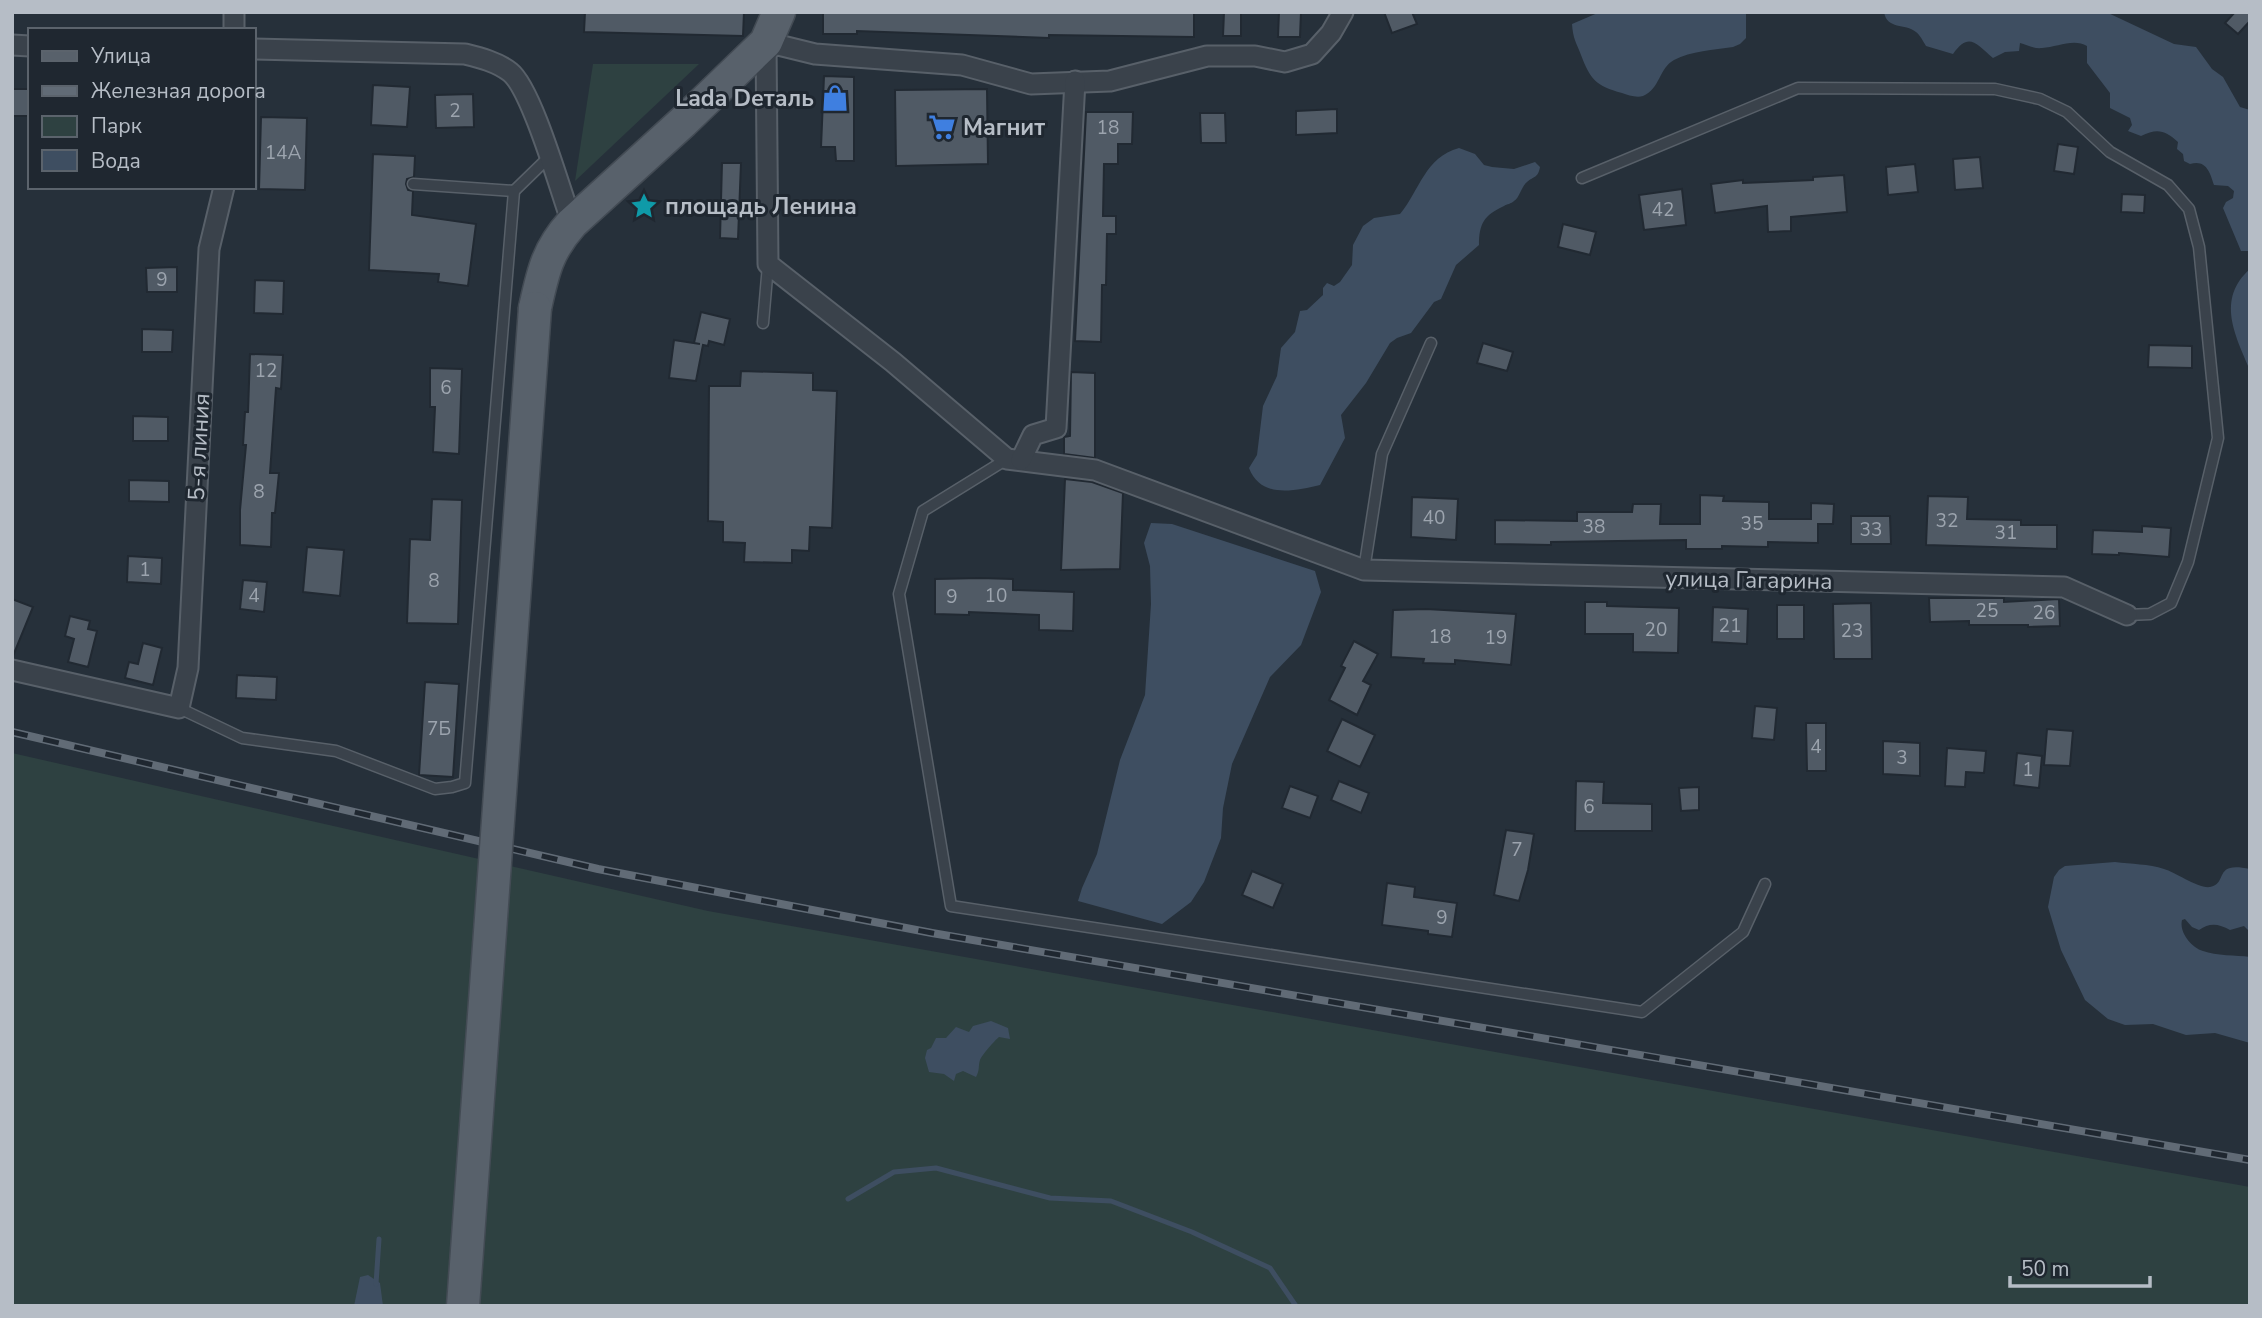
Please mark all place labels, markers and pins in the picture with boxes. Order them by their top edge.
place label: Lada Dеталь [675,83,814,114]
shop icon: Lada Dеталь [820,83,850,113]
supermarket icon: Магнит [927,112,957,142]
place label: Магнит [963,112,1045,143]
place icon: площадь Ленина [629,191,659,221]
place label: площадь Ленина [665,191,857,222]

